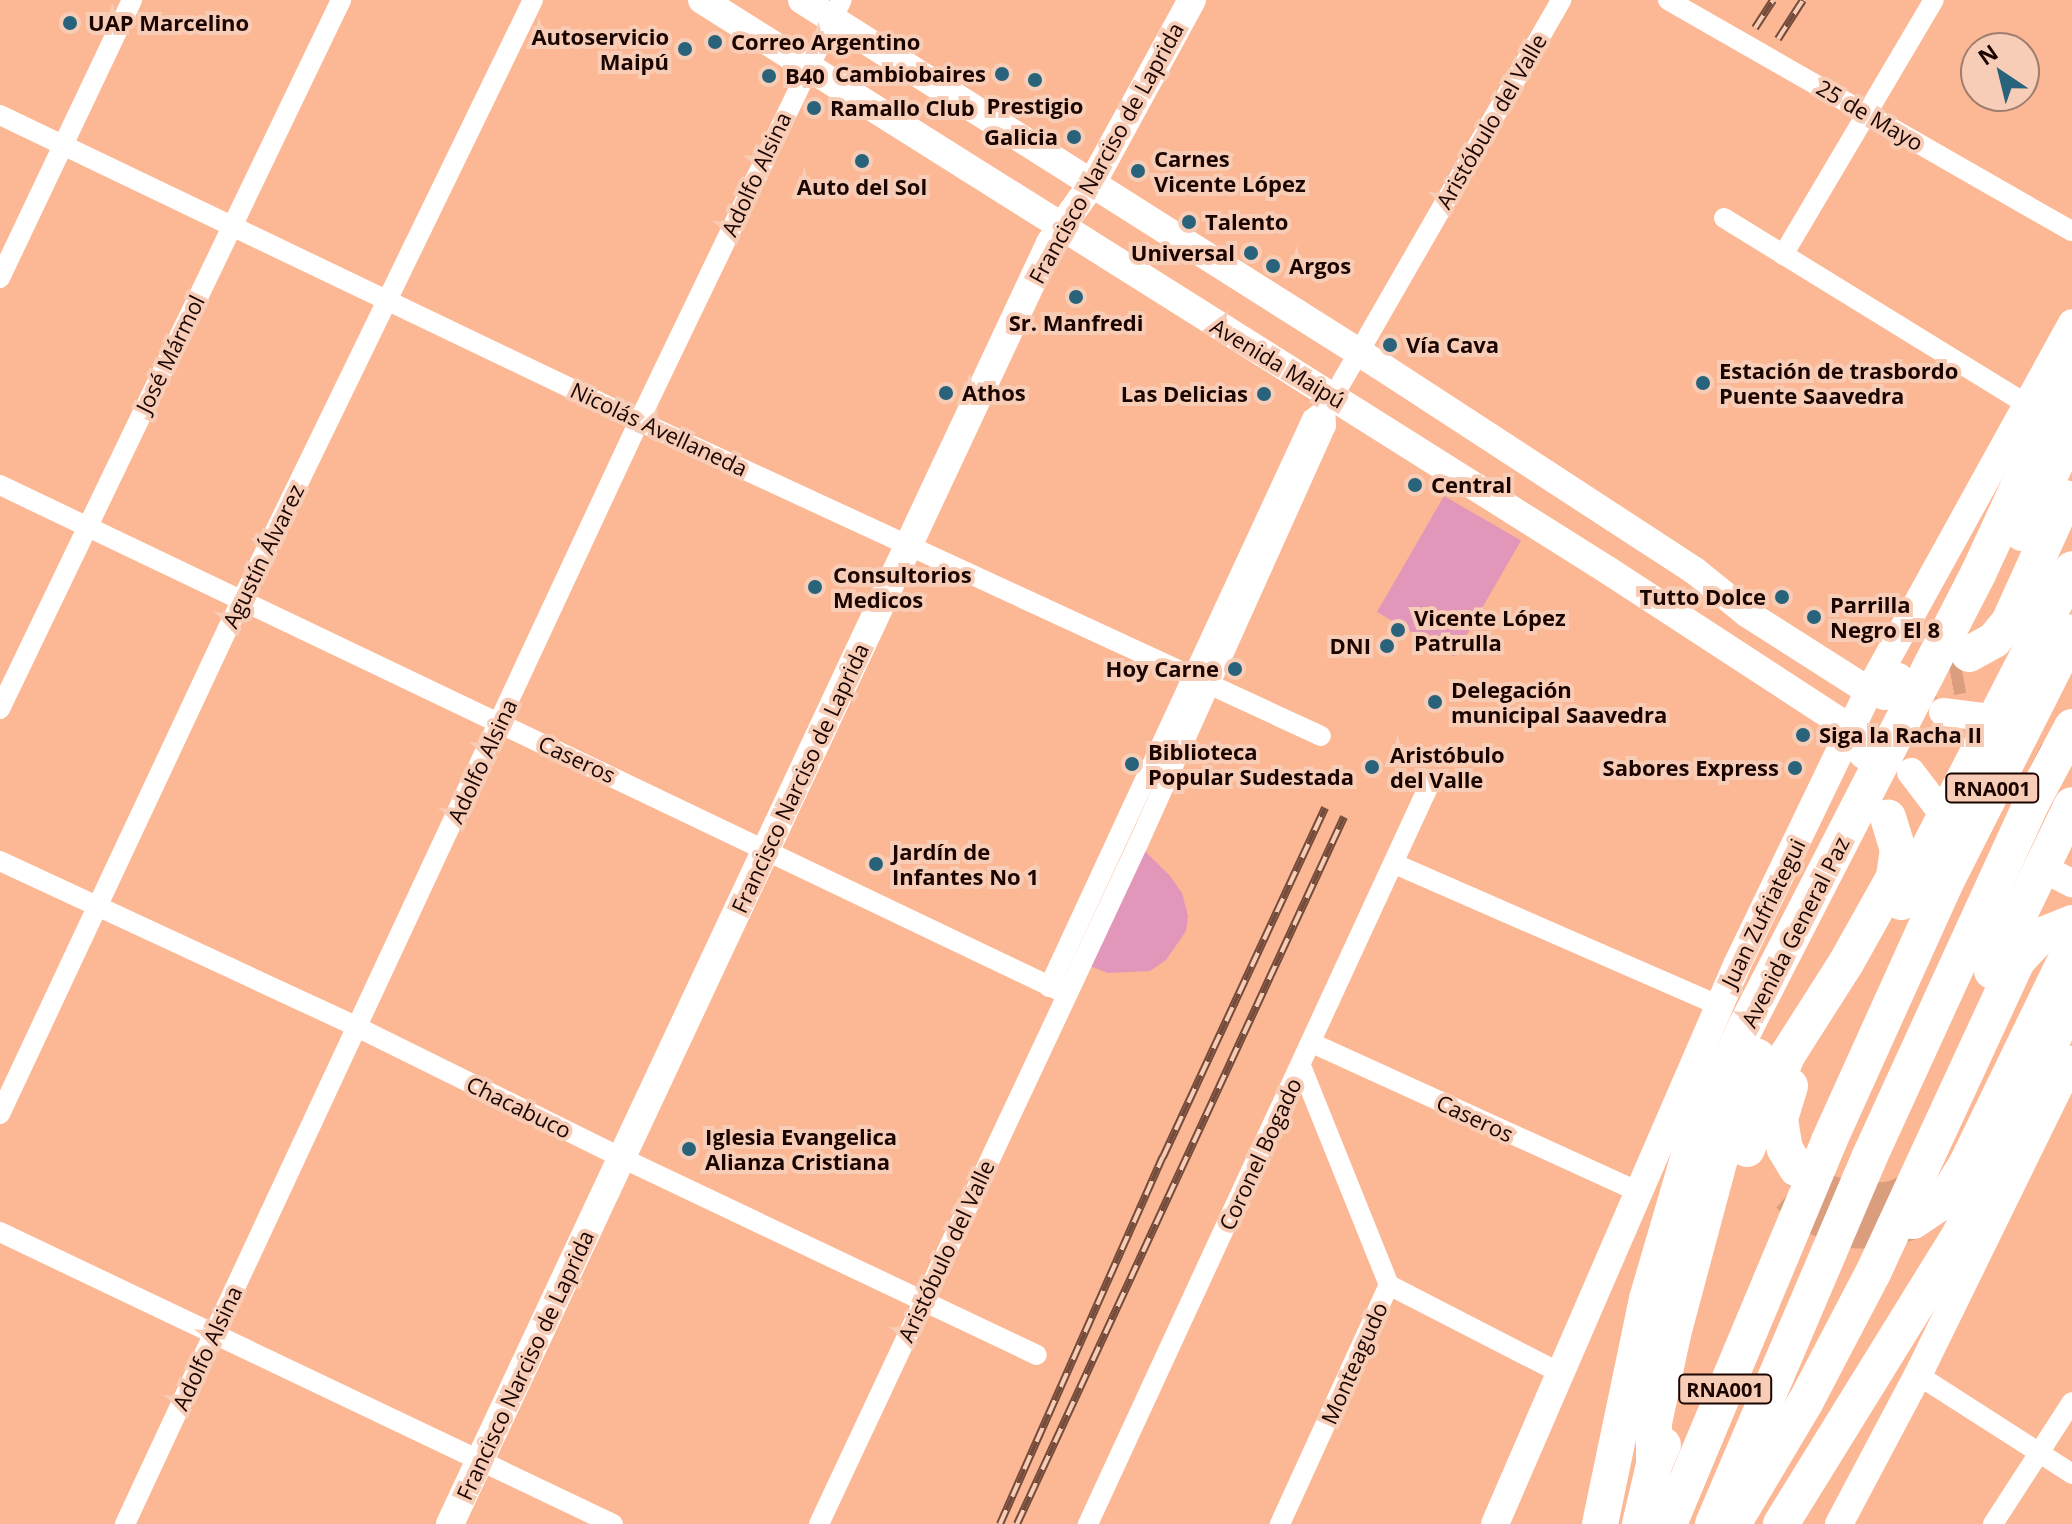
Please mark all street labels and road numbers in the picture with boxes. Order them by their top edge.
street label: Francisco Narciso de Laprida [1023,18,1189,288]
street label: Aristóbulo del Valle [1430,29,1552,213]
street label: 25 de Mayo [1812,74,1928,156]
street label: Adolfo Alsina [716,108,796,240]
street label: José Mármol [130,291,210,417]
street label: Avenida Maipú [1206,312,1350,414]
street label: Nicolás Avellaneda [566,376,752,482]
street label: Agustín Álvarez [217,480,309,632]
street label: Francisco Narciso de Laprida [726,639,874,917]
street label: Adolfo Alsina [442,695,522,827]
street label: Caseros [534,730,620,788]
road number: RNA001 [1944,772,2040,804]
street label: Avenida General Paz [1736,832,1854,1032]
street label: Juan Zufriategui [1716,834,1810,992]
street label: Chacabuco [462,1070,576,1144]
street label: Coronel Bogado [1213,1074,1307,1234]
street label: Caseros [1432,1089,1518,1147]
street label: Aristóbulo del Valle [892,1156,1000,1346]
street label: Francisco Narciso de Laprida [451,1226,599,1504]
street label: Adolfo Alsina [167,1282,247,1414]
street label: Monteagudo [1315,1298,1393,1428]
road number: RNA001 [1677,1373,1773,1405]

